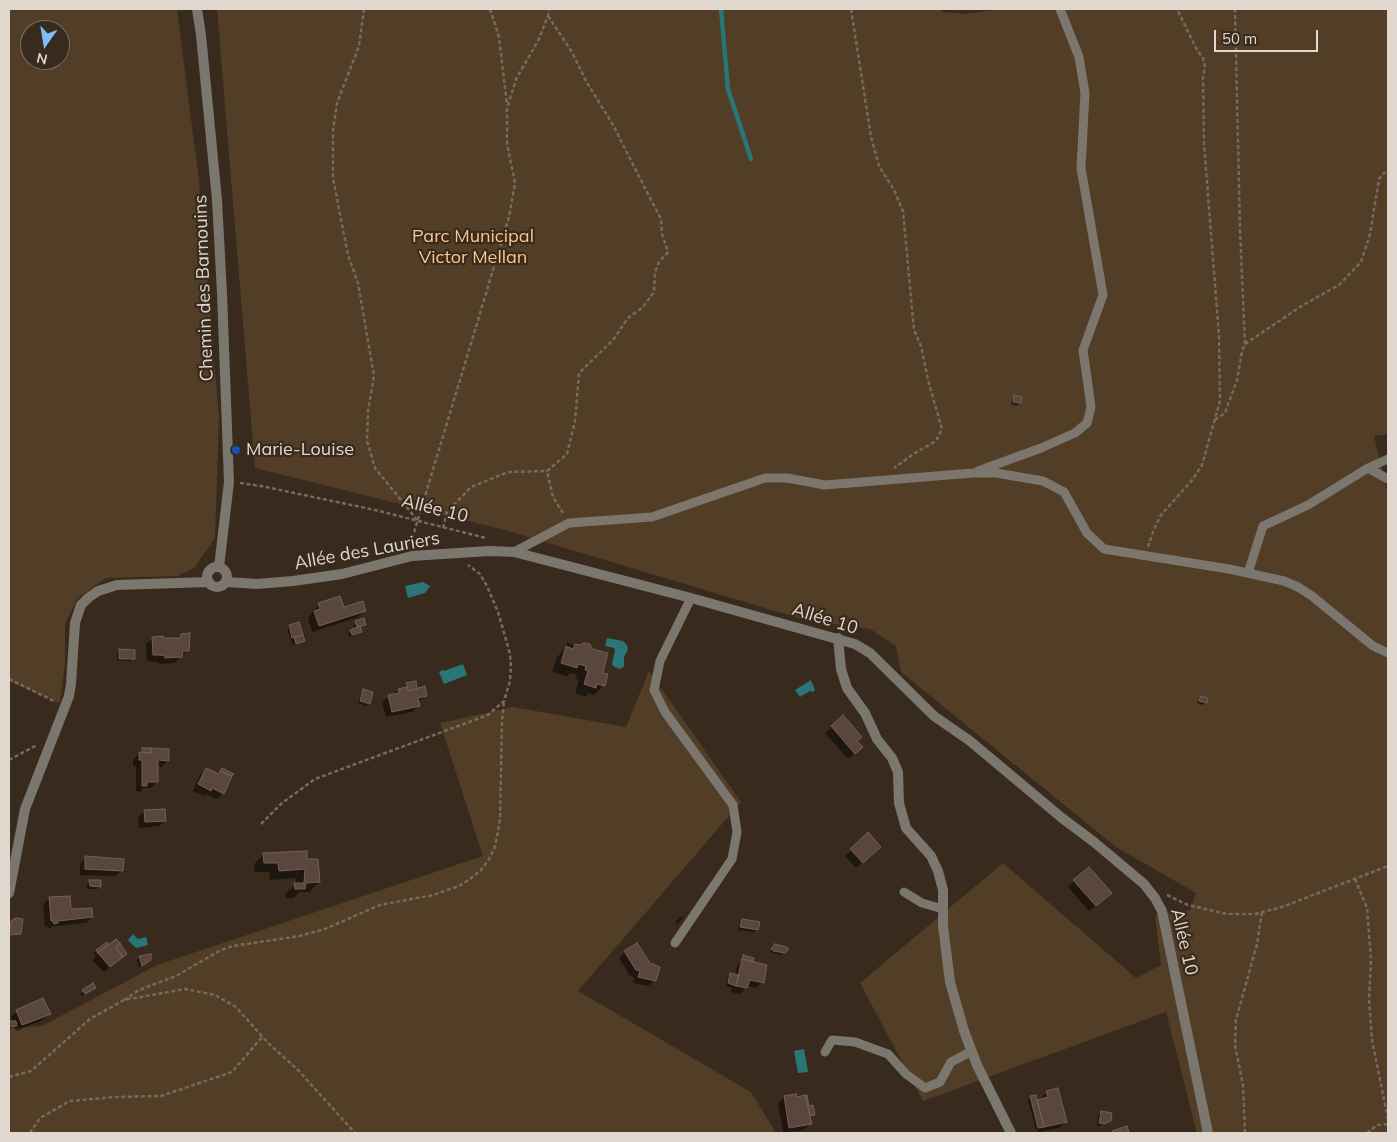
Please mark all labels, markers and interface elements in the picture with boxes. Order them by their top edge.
north arrow [20,20,70,70]
scale bar [1217,20,1321,52]
text: 50 m [1222,29,1257,48]
text: N [35,49,49,69]
street label: Chemin des Barnouins [190,194,218,382]
park label: Parc Municipal Victor Mellan [412,226,534,268]
place label: Marie-Louise [246,439,354,461]
marker: Marie-Louise [230,444,242,456]
street label: Allée 10 [400,490,470,528]
street label: Allée des Lauriers [293,528,441,574]
street label: Allée 10 [789,599,861,639]
street label: Allée 10 [1166,907,1202,977]

